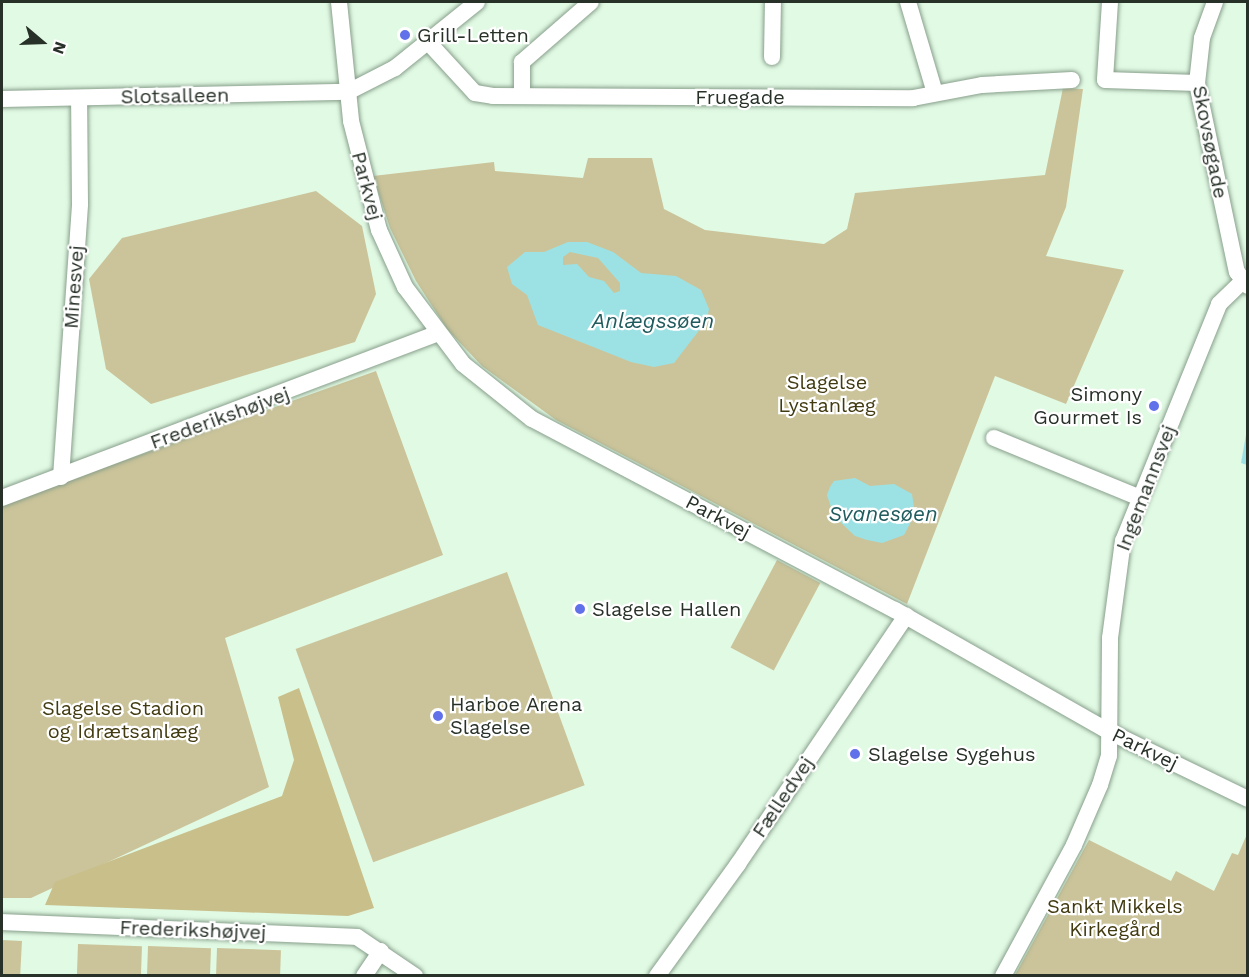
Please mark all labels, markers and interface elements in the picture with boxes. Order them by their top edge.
north arrow [12,12,72,72]
place label: Grill-Letten [417,23,529,47]
marker: Grill-Letten [398,28,412,42]
text: N [49,39,70,57]
street label: Slotsalleen [120,83,230,109]
street label: Skovsøgade [1187,84,1233,200]
street label: Fruegade [695,85,785,109]
street label: Parkvej [346,149,388,223]
street label: Minesvej [59,244,89,330]
water label: Anlægssøen [592,308,714,334]
park label: Slagelse Lystanlæg [778,370,876,417]
street label: Frederikshøjvej [147,382,293,454]
place label: Simony Gourmet Is [1033,382,1142,429]
marker: Simony Gourmet Is [1147,399,1161,413]
street label: Ingemannsvej [1111,422,1181,554]
street label: Parkvej [681,490,755,544]
water label: Svanesøen [828,501,938,527]
place label: Slagelse Hallen [592,597,741,621]
marker: Slagelse Hallen [573,602,587,616]
place label: Harboe Arena Slagelse [450,692,583,739]
park label: Slagelse Stadion og Idrætsanlæg [42,696,204,743]
marker: Harboe Arena Slagelse [431,709,445,723]
street label: Parkvej [1108,723,1182,775]
place label: Slagelse Sygehus [868,742,1036,766]
marker: Slagelse Sygehus [846,745,864,763]
street label: Fælledvej [747,752,819,842]
park label: Sankt Mikkels Kirkegård [1047,894,1183,941]
street label: Frederikshøjvej [119,915,267,945]

